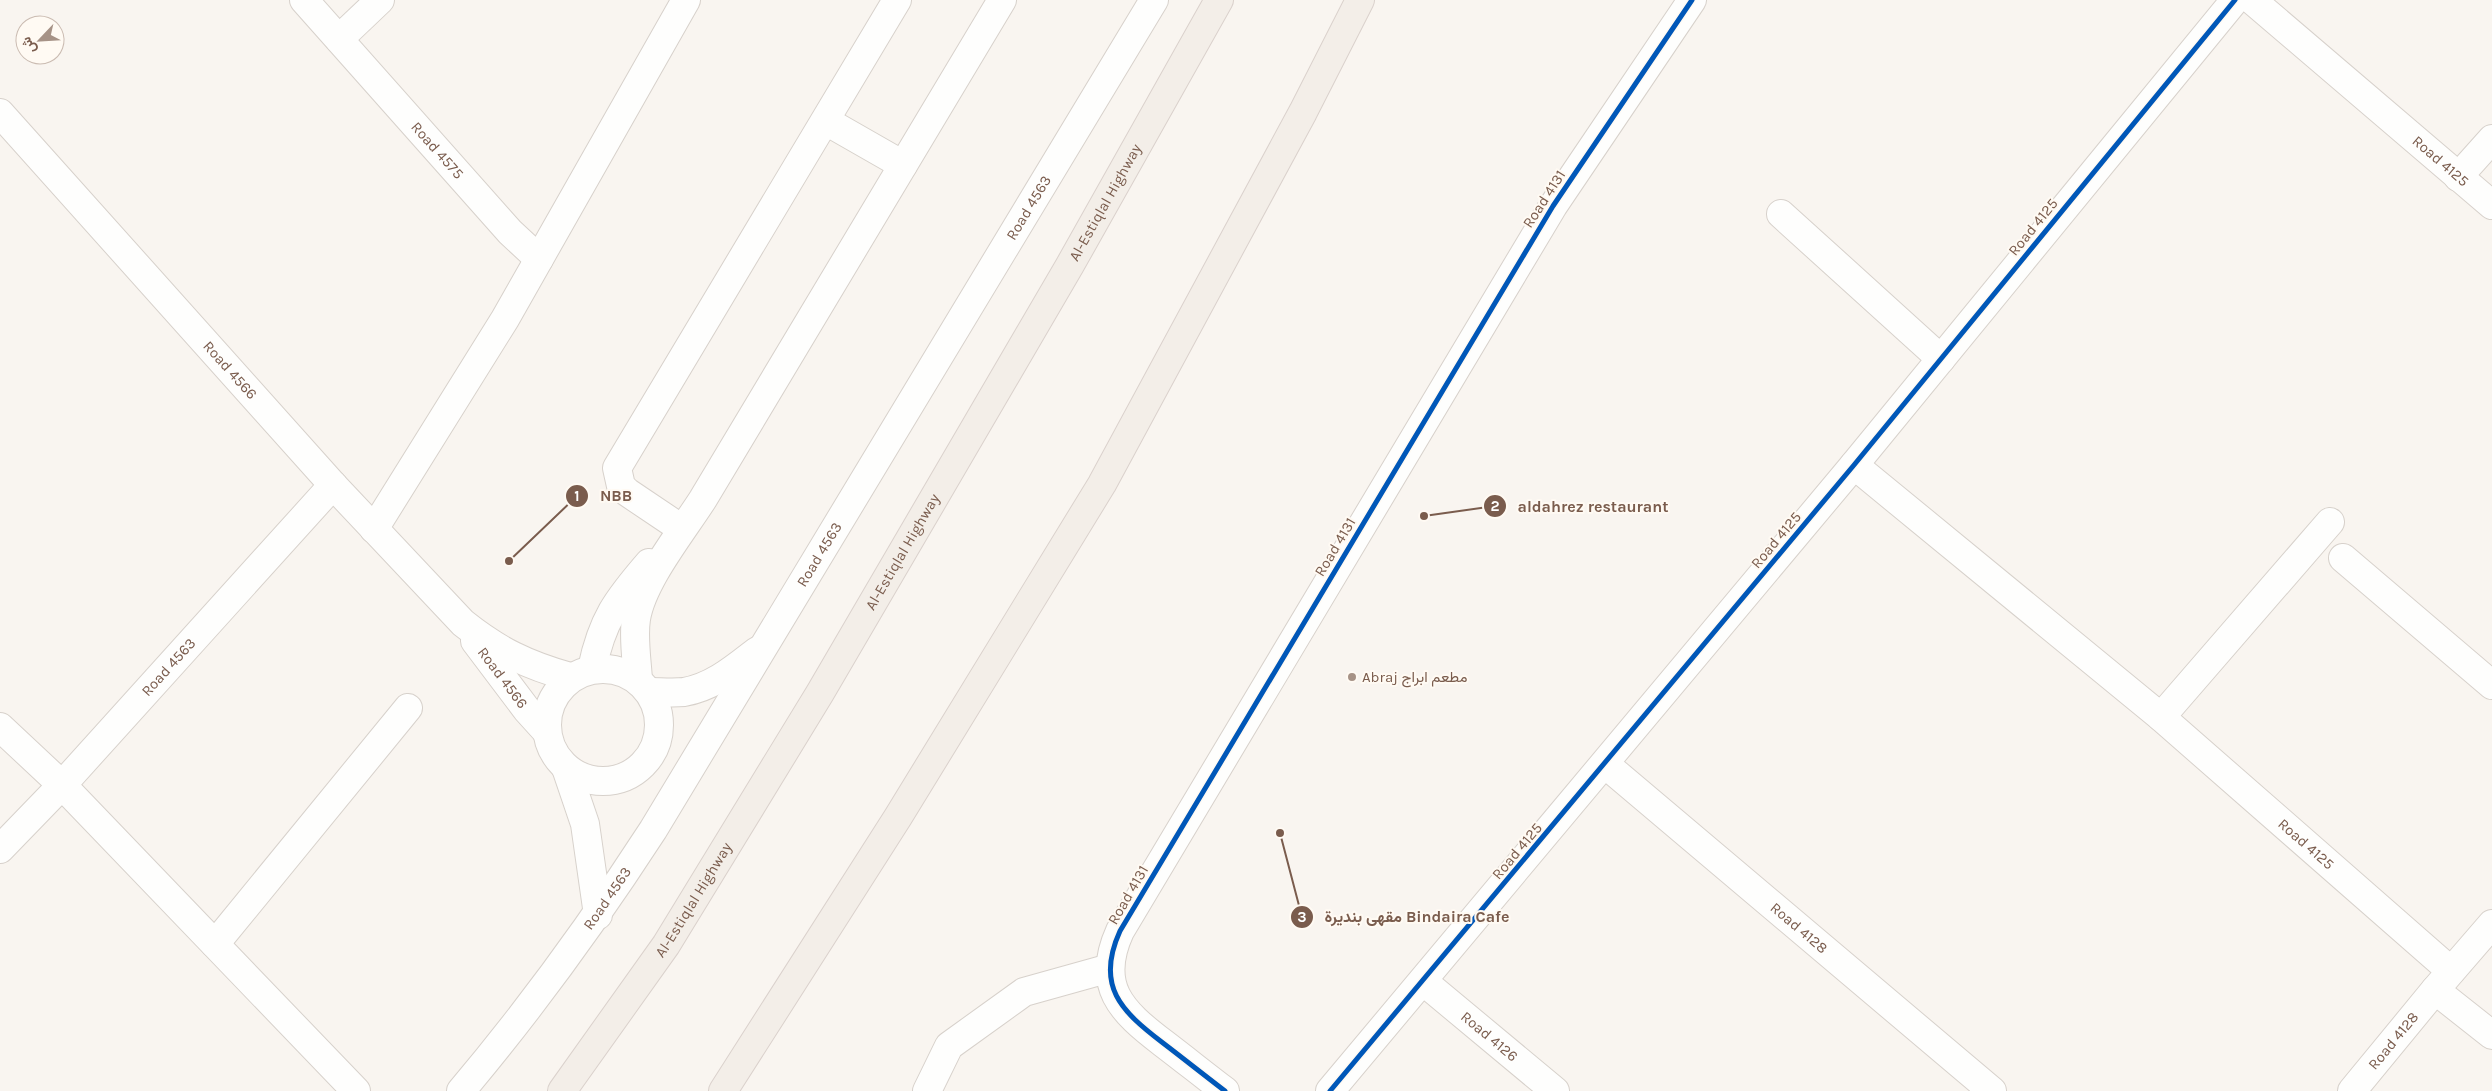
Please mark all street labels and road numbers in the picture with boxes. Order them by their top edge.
street label: Road 4575 [407,118,468,183]
street label: Road 4125 [2409,132,2473,190]
street label: Al-Estiqlal Highway [1065,141,1145,264]
street label: Road 4131 [1519,167,1569,231]
street label: Road 4563 [1002,172,1055,243]
street label: Road 4125 [2004,195,2062,259]
street label: Road 4566 [199,337,261,403]
street label: Al-Estiqlal Highway [861,490,943,613]
street label: Road 4125 [1747,508,1805,572]
street label: Road 4131 [1310,514,1360,580]
street label: Road 4563 [793,519,846,590]
street label: Road 4563 [138,634,199,700]
street label: Road 4566 [474,644,532,712]
street label: Road 4125 [2274,815,2338,873]
street label: Road 4125 [1488,819,1546,883]
street label: Al-Estiqlal Highway [651,839,736,961]
street label: Road 4131 [1104,862,1152,928]
street label: Road 4563 [579,863,635,933]
street label: Road 4128 [1767,899,1831,957]
street label: Road 4126 [1457,1007,1522,1065]
street label: Road 4128 [2364,1008,2422,1073]

